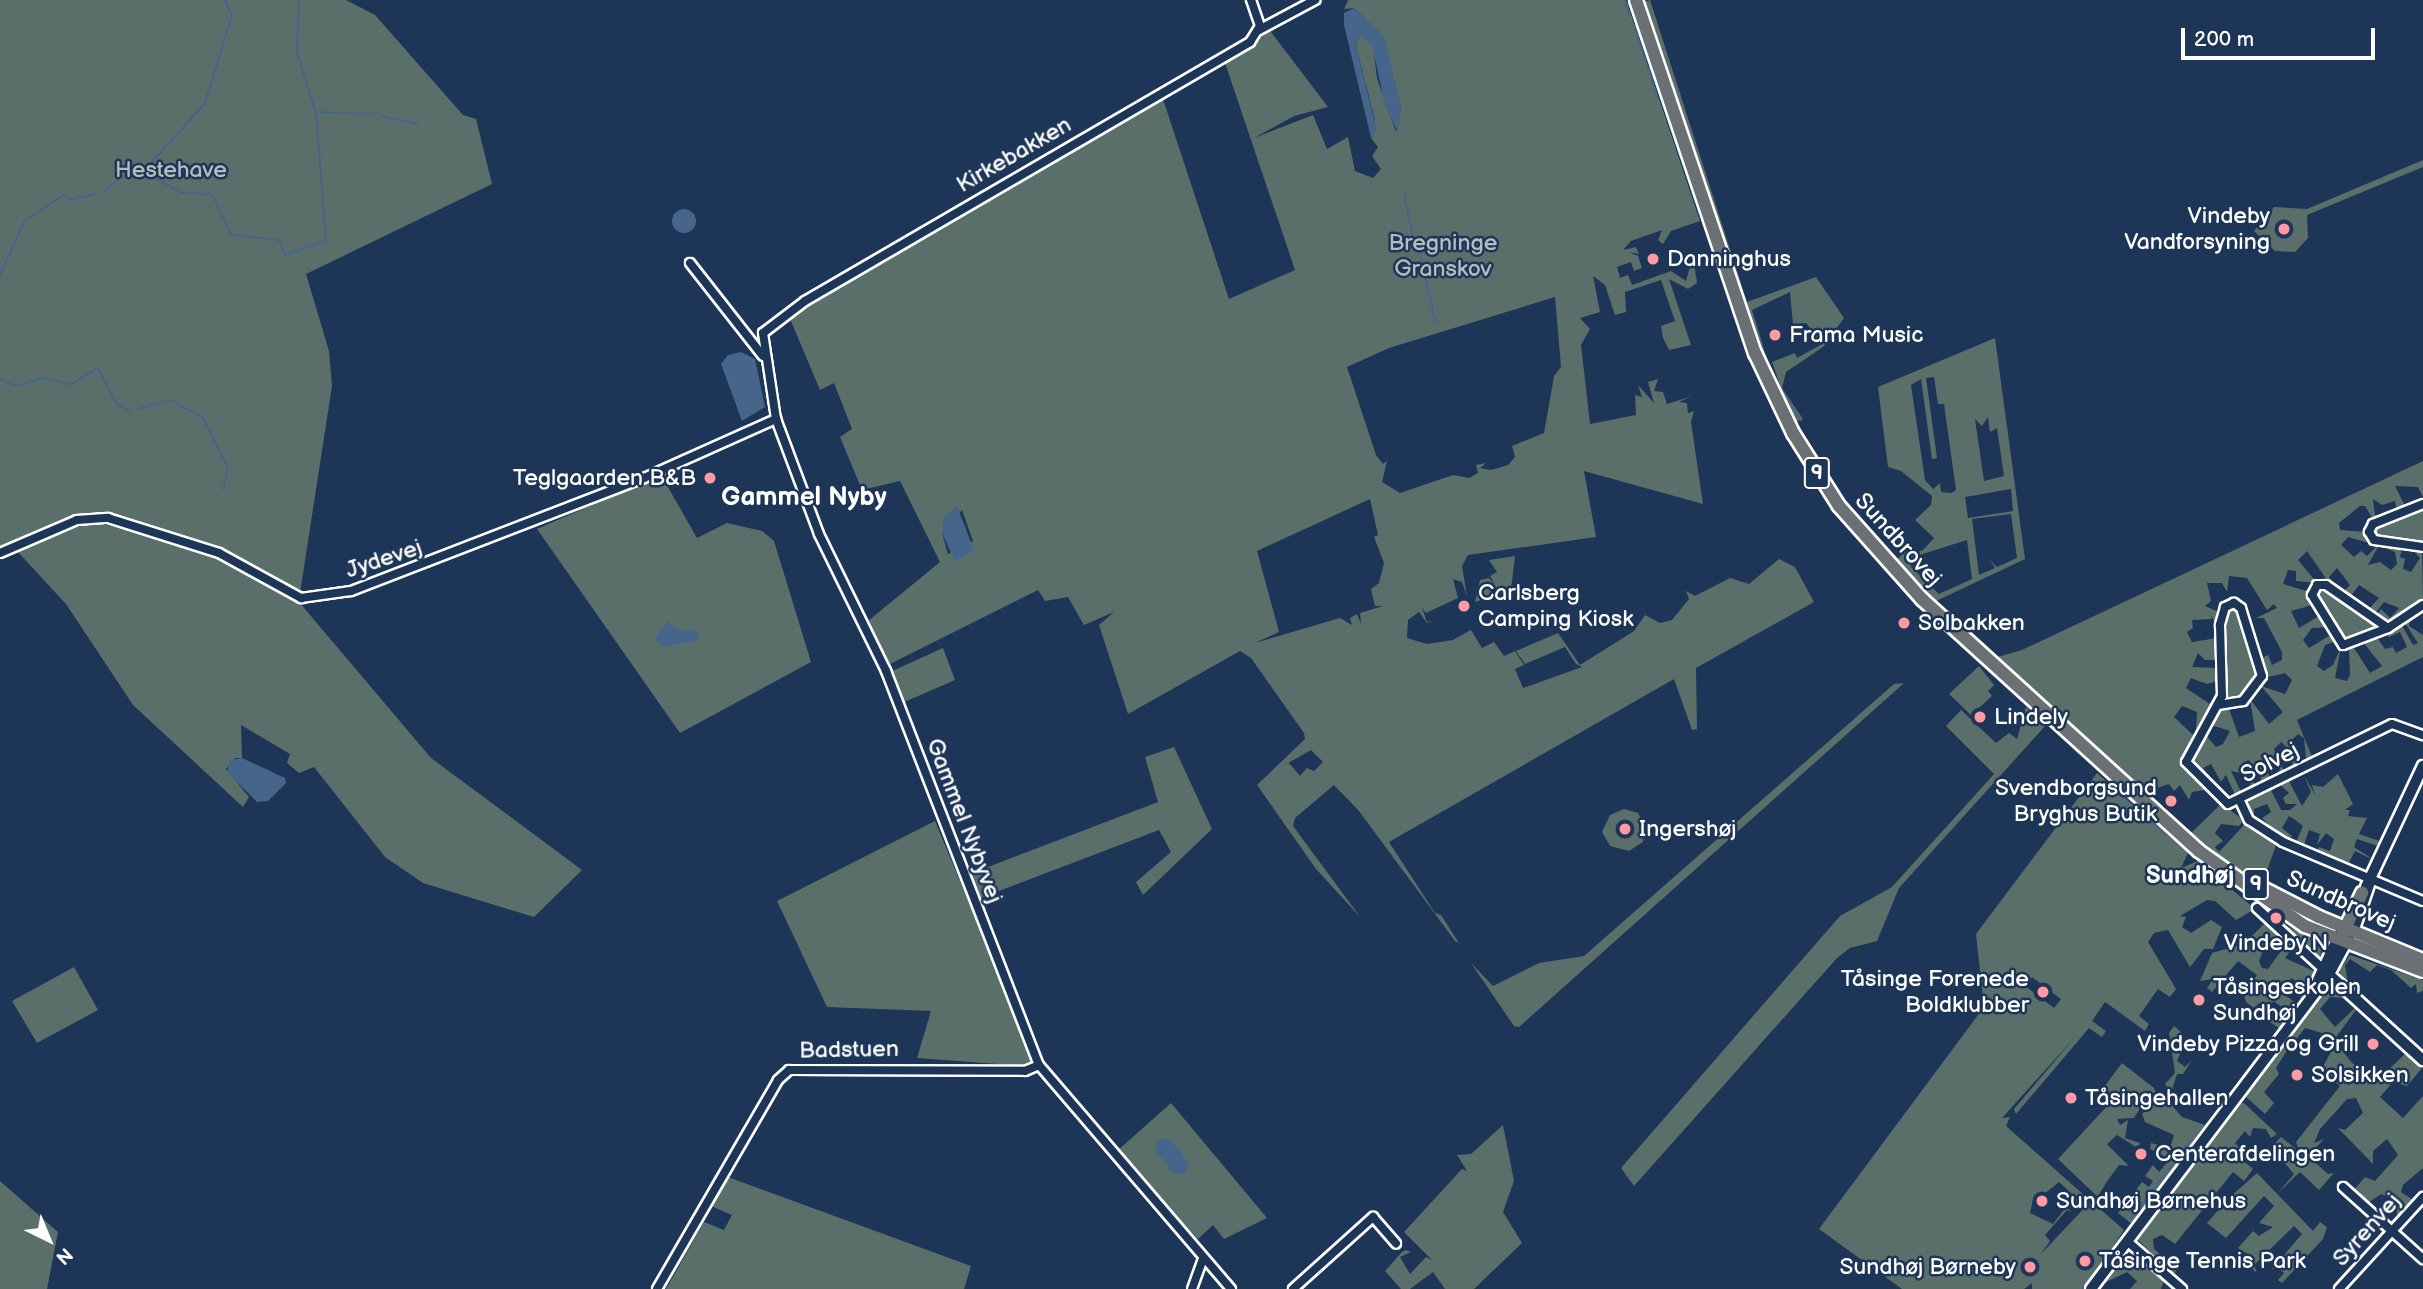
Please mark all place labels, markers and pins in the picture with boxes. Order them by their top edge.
place label: Vindeby Vandforsyning [2124,202,2270,256]
marker: Vindeby Vandforsyning [2276,221,2292,237]
place label: Danninghus [1667,245,1791,273]
marker: Danninghus [1645,251,1661,267]
place label: Frama Music [1789,321,1923,349]
marker: Frama Music [1767,327,1783,343]
place label: Teglgaarden B&B [513,464,696,492]
marker: Teglgaarden B&B [702,470,718,486]
place label: Carlsberg Camping Kiosk [1478,579,1634,633]
marker: Carlsberg Camping Kiosk [1456,598,1472,614]
place label: Solbakken [1918,609,2025,637]
marker: Solbakken [1896,615,1912,631]
place label: Lindely [1994,703,2068,731]
marker: Lindely [1972,709,1988,725]
place label: Svendborgsund Bryghus Butik [1995,774,2157,828]
marker: Svendborgsund Bryghus Butik [2163,793,2179,809]
place label: Ingershøj [1639,815,1736,843]
marker: Ingershøj [1617,821,1633,837]
marker: Vindeby N [2268,910,2284,926]
place label: Vindeby N [2223,929,2329,957]
place label: Tåsinge Forenede Boldklubber [1841,965,2029,1019]
place label: Tåsingeskolen Sundhøj [2213,973,2361,1027]
marker: Tåsinge Forenede Boldklubber [2035,984,2051,1000]
marker: Tåsingeskolen Sundhøj [2191,992,2207,1008]
place label: Vindeby Pizza og Grill [2136,1030,2359,1058]
marker: Vindeby Pizza og Grill [2365,1036,2381,1052]
place label: Solsikken [2311,1061,2409,1089]
marker: Solsikken [2289,1067,2305,1083]
place label: Tåsingehallen [2085,1084,2229,1112]
marker: Tåsingehallen [2063,1090,2079,1106]
place label: Centerafdelingen [2155,1140,2335,1168]
marker: Centerafdelingen [2133,1146,2149,1162]
place label: Sundhøj Børnehus [2056,1187,2246,1215]
marker: Sundhøj Børnehus [2034,1193,2050,1209]
place label: Tåsinge Tennis Park [2099,1247,2306,1275]
place label: Sundhøj Børneby [1840,1253,2016,1281]
marker: Tåsinge Tennis Park [2077,1253,2093,1269]
marker: Sundhøj Børneby [2022,1259,2038,1275]

